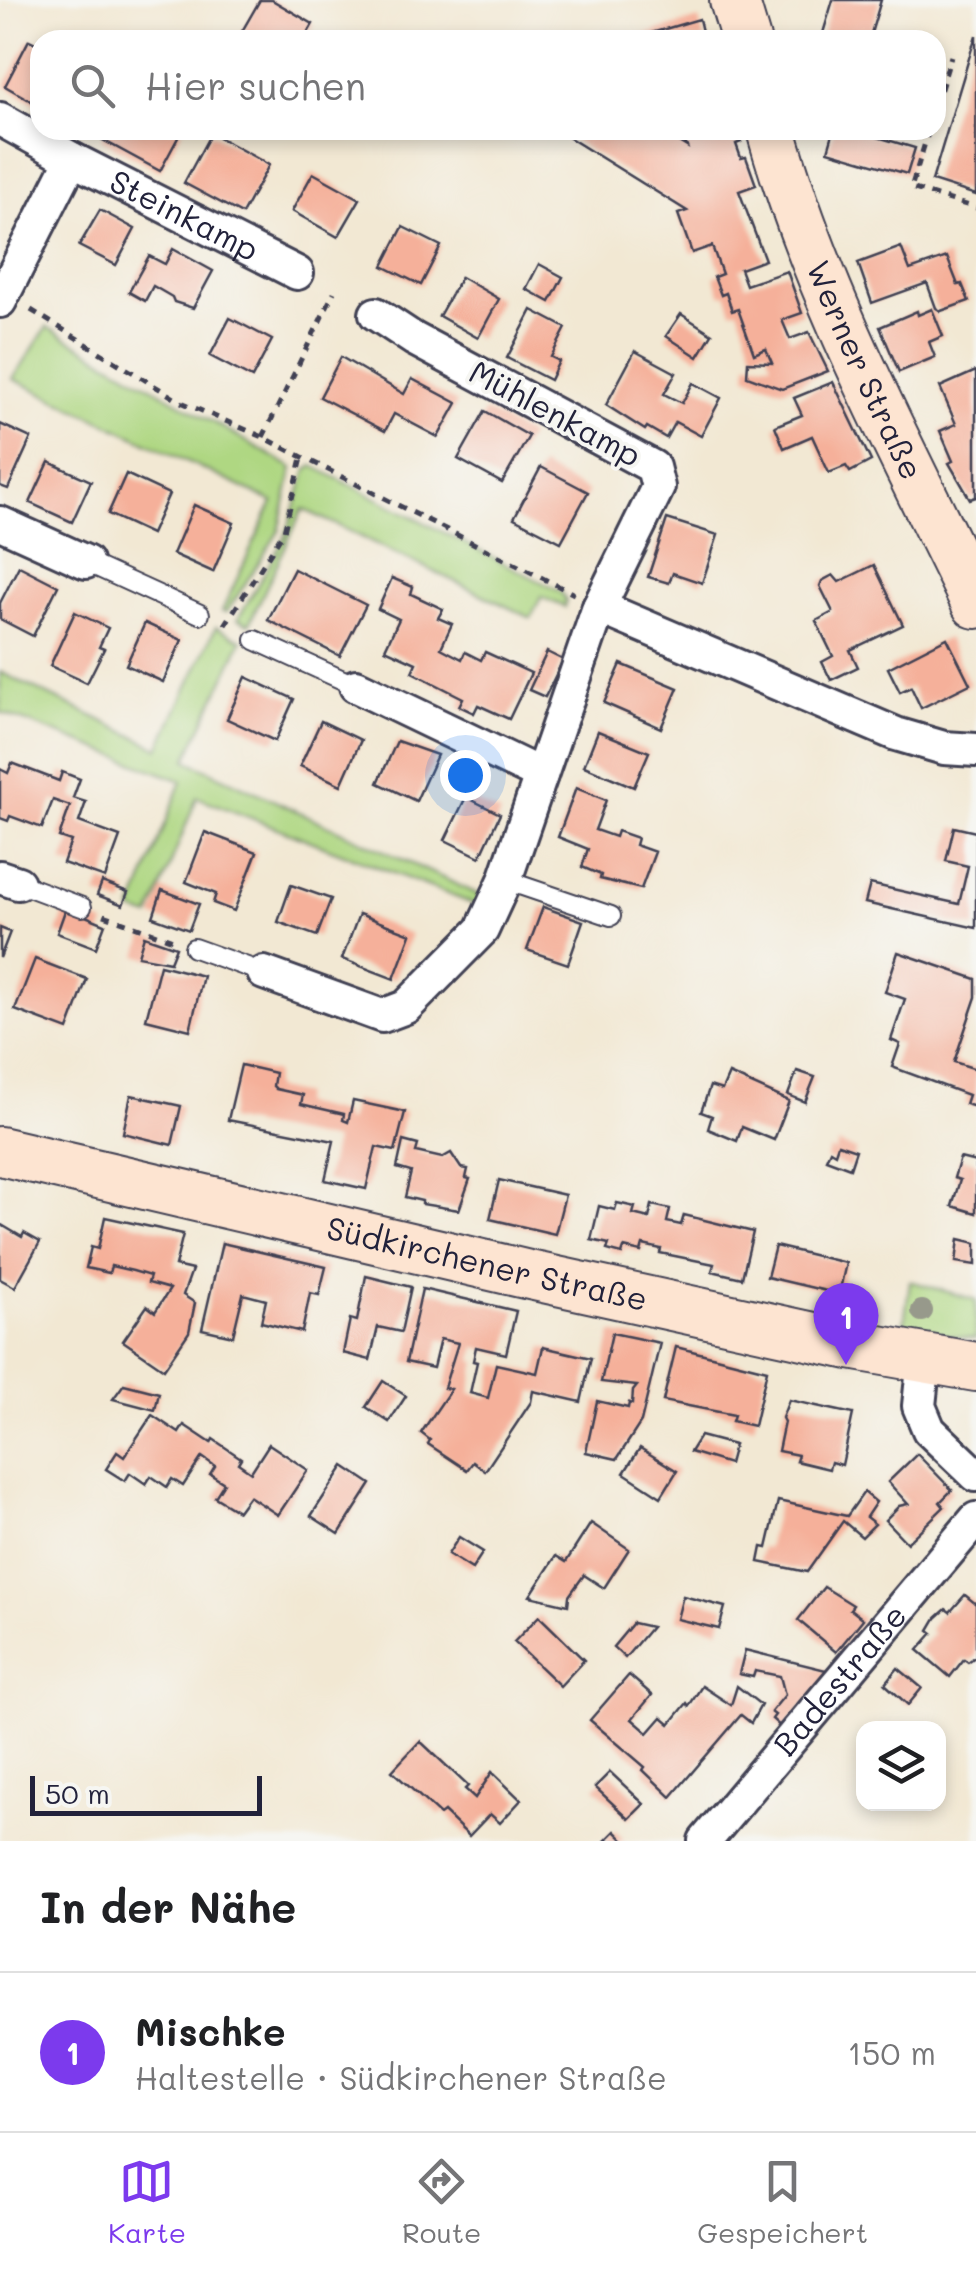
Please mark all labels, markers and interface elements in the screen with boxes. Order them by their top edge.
search box [30,30,946,140]
icon: search [65,58,120,113]
text: Hier suchen [145,60,366,110]
street label: Steinkamp [103,159,267,269]
street label: Werner Straße [798,254,934,486]
street label: Mühlenkamp [463,349,649,475]
your location [440,750,491,801]
street label: Südkirchener Straße [323,1205,652,1319]
pin: 1 [814,1282,878,1365]
street label: Badestraße [763,1594,915,1764]
map controls [856,1721,946,1811]
button: layers [856,1721,946,1811]
scale bar [30,1771,262,1816]
text: 50 m [45,1775,110,1811]
text: In der Nähe [40,1879,296,1934]
text: Mischke [135,2006,286,2056]
text: 1 [65,2031,80,2073]
text: 150 m [848,2031,936,2073]
text: Haltestelle · Südkirchener Straße [135,2056,667,2098]
tab: Karte [108,2154,186,2250]
tab: Route [402,2154,481,2250]
tab: Gespeichert [697,2154,868,2250]

